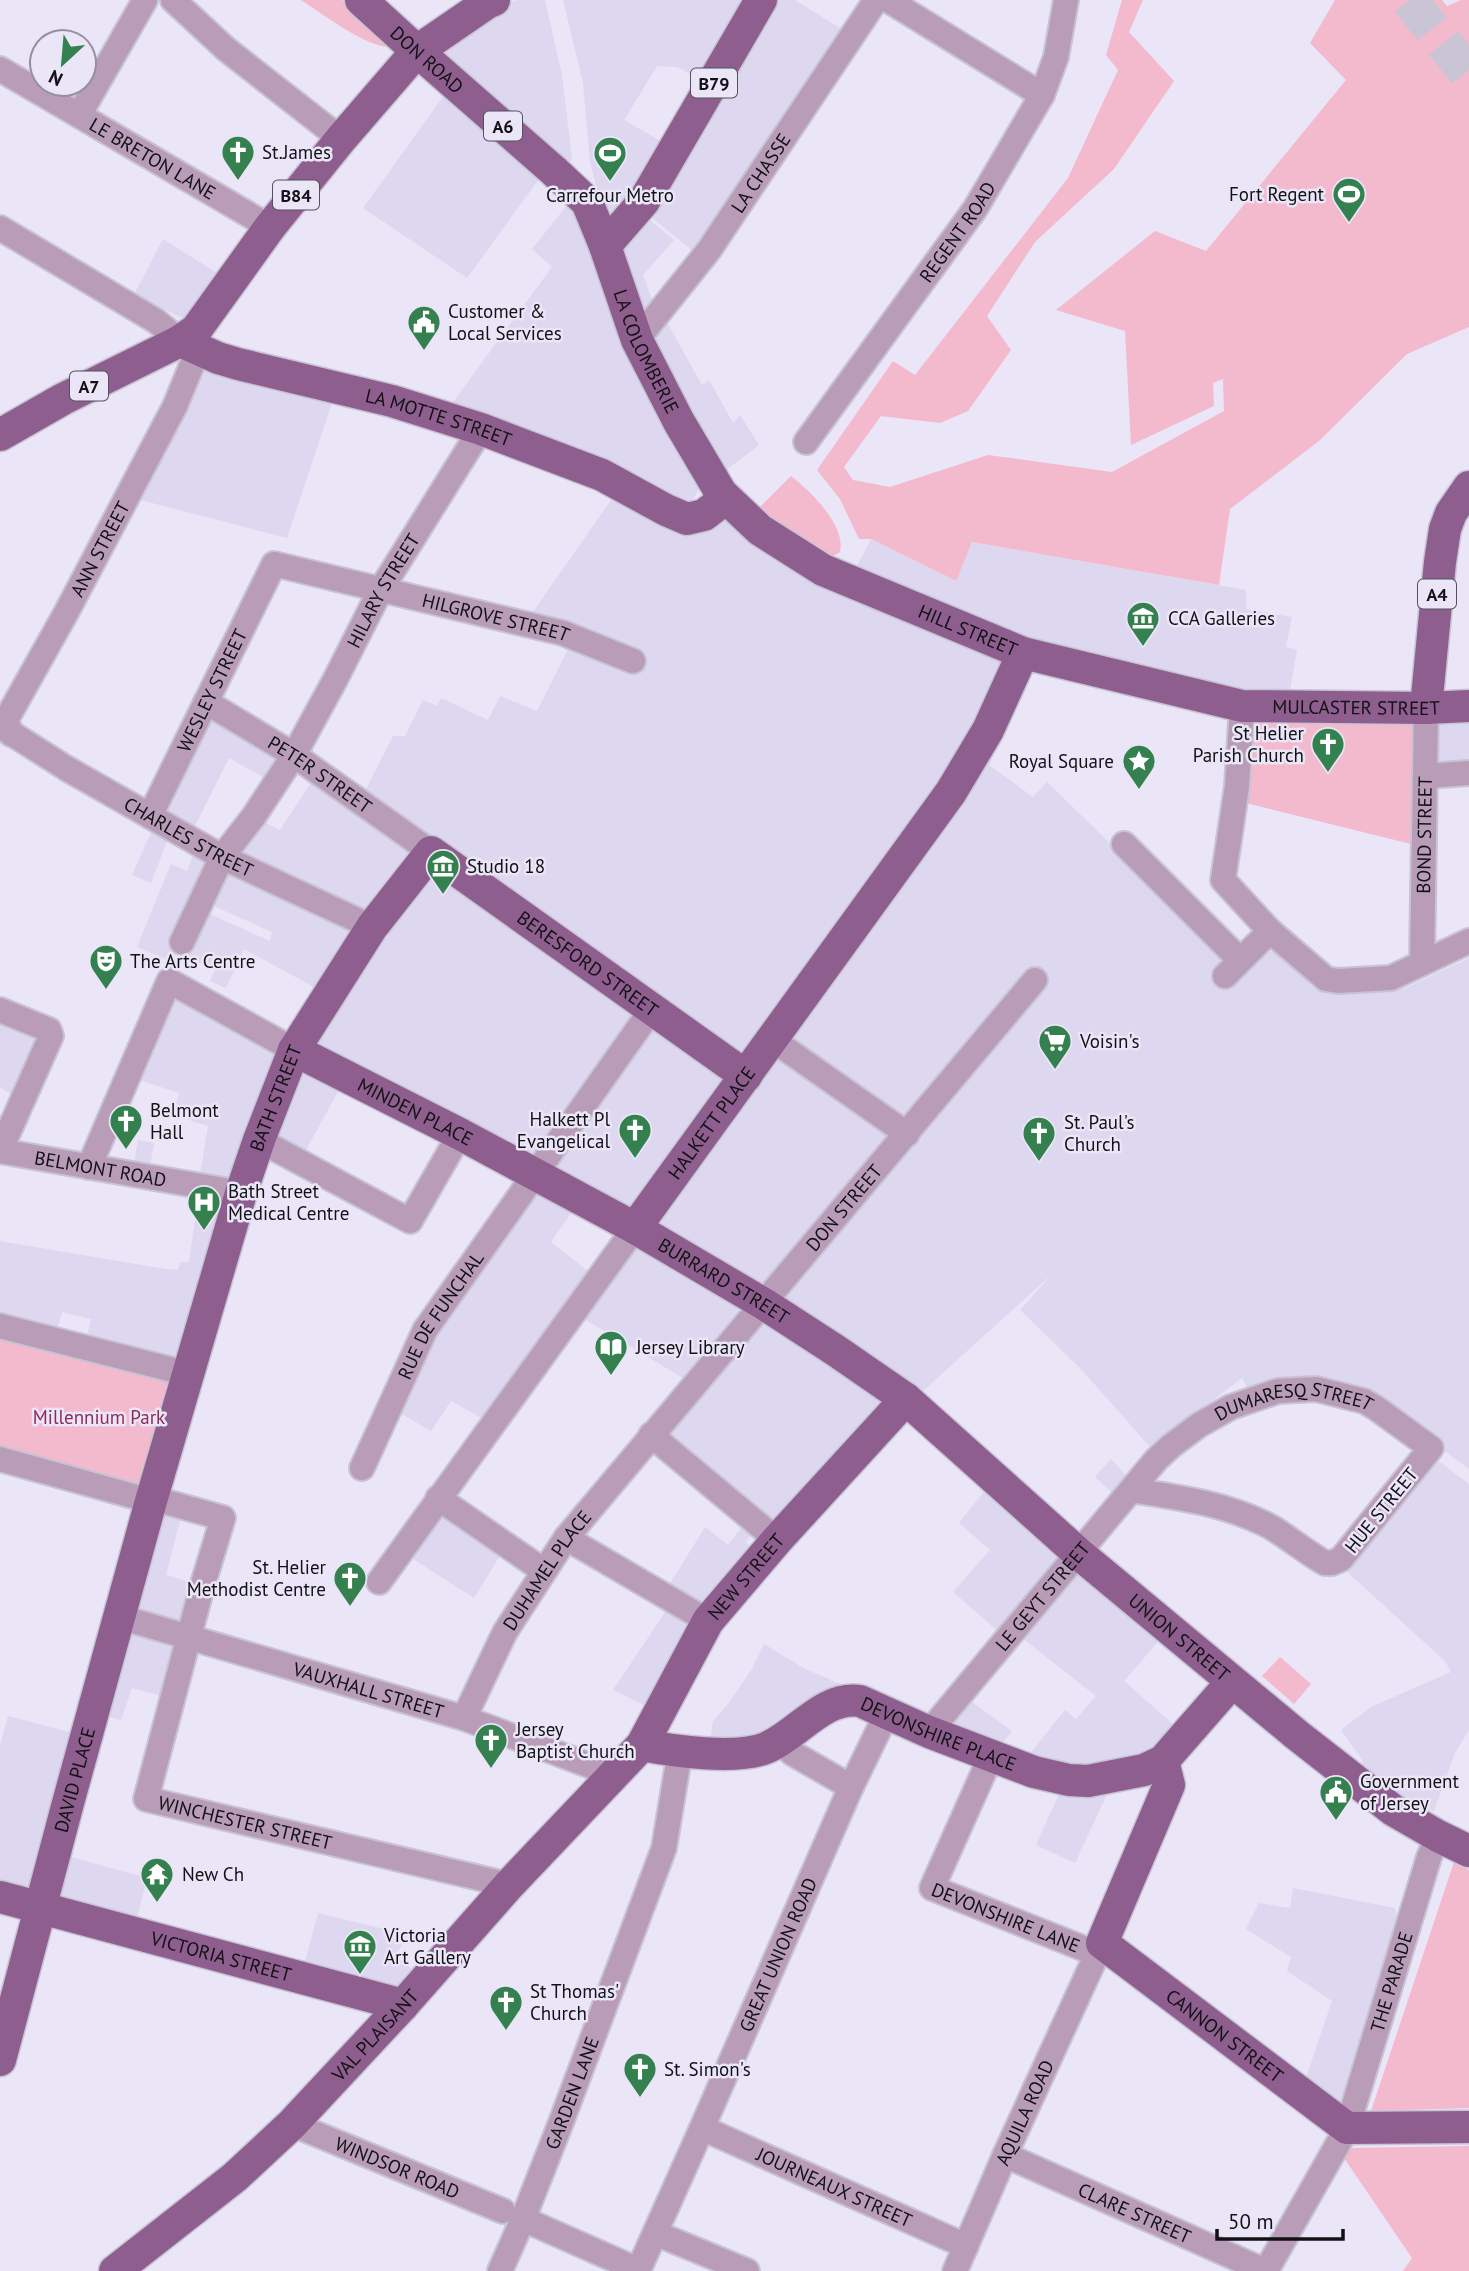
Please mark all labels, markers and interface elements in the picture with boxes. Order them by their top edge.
street label: DON ROAD [385,21,469,98]
north arrow [28,28,98,98]
text: N [45,65,66,92]
road number: B79 [691,68,737,98]
street label: LE BRETON LANE [85,112,220,205]
road number: A6 [484,112,522,140]
street label: LA CHASSE [725,129,796,217]
church icon: St.James [219,133,257,182]
sports icon: Carrefour Metro [591,134,629,183]
place label: St.James [262,140,331,164]
sports icon: Fort Regent [1330,175,1368,224]
street label: REGENT ROAD [914,177,1001,287]
road number: B84 [273,180,319,210]
place label: Fort Regent [1229,182,1325,206]
place label: Carrefour Metro [546,183,674,207]
street label: LA COLOMBERIE [609,286,685,417]
place label: Customer & Local Services [448,299,562,345]
public building icon: Customer & Local Services [405,303,443,352]
road number: A7 [70,372,108,400]
street label: LA MOTTE STREET [363,383,515,452]
street label: ANN STREET [65,497,135,601]
street label: HILARY STREET [341,528,425,652]
road number: A4 [1418,580,1456,608]
street label: HILGROVE STREET [420,588,574,647]
street label: HILL STREET [915,599,1022,662]
museum icon: CCA Galleries [1124,599,1162,648]
place label: CCA Galleries [1168,606,1275,630]
street label: WESLEY STREET [171,625,252,756]
street label: MULCASTER STREET [1272,694,1441,720]
place label: St Helier Parish Church [1193,721,1305,767]
church icon: St Helier Parish Church [1309,725,1347,774]
street label: PETER STREET [264,730,377,819]
place icon: Royal Square [1120,742,1158,791]
place label: Royal Square [1009,749,1114,773]
street label: BOND STREET [1411,776,1437,894]
street label: CHARLES STREET [120,792,258,882]
museum icon: Studio 18 [424,847,462,896]
place label: Studio 18 [467,854,545,878]
street label: BERESFORD STREET [513,905,663,1022]
theatre icon: The Arts Centre [87,942,125,991]
place label: The Arts Centre [130,949,256,973]
supermarket icon: Voisin's [1036,1022,1074,1071]
place label: Voisin's [1079,1029,1139,1053]
street label: BATH STREET [244,1041,307,1154]
street label: HALKETT PLACE [662,1062,760,1184]
street label: MINDEN PLACE [354,1072,477,1151]
place label: Belmont Hall [150,1098,219,1144]
church icon: Belmont Hall [107,1102,145,1151]
place label: Halkett Pl Evangelical [517,1107,610,1153]
place label: St. Paul's Church [1064,1110,1135,1156]
church icon: Halkett Pl Evangelical [616,1111,654,1160]
church icon: St. Paul's Church [1020,1114,1058,1163]
street label: BELMONT ROAD [33,1145,168,1192]
street label: DON STREET [800,1159,887,1256]
place label: Bath Street Medical Centre [228,1179,349,1225]
hospital icon: Bath Street Medical Centre [185,1183,223,1232]
street label: BURRARD STREET [654,1232,794,1329]
street label: RUE DE FUNCHAL [392,1247,489,1383]
library icon: Jersey Library [592,1328,630,1377]
place label: Jersey Library [635,1335,745,1359]
street label: DUMARESQ STREET [1210,1376,1378,1426]
park label: Millennium Park [33,1405,165,1429]
street label: HUE STREET [1339,1462,1423,1558]
street label: DUHAMEL PLACE [497,1505,596,1635]
street label: NEW STREET [702,1528,790,1625]
street label: LE GEYT STREET [990,1536,1095,1656]
place label: St. Helier Methodist Centre [187,1555,327,1601]
church icon: St. Helier Methodist Centre [331,1559,369,1608]
street label: UNION STREET [1124,1588,1235,1687]
street label: VAUXHALL STREET [289,1656,447,1724]
street label: DEVONSHIRE PLACE [857,1691,1020,1776]
place label: Jersey Baptist Church [515,1717,635,1763]
church icon: Jersey Baptist Church [472,1721,510,1770]
street label: DAVID PLACE [49,1724,100,1835]
place label: Government of Jersey [1360,1769,1460,1815]
public building icon: Government of Jersey [1317,1773,1355,1822]
street label: WINCHESTER STREET [156,1790,335,1855]
temple icon: New Ch [138,1855,176,1904]
place label: New Ch [182,1862,244,1886]
street label: GREAT UNION ROAD [734,1874,822,2035]
street label: DEVONSHIRE LANE [928,1877,1083,1958]
place label: Victoria Art Gallery [383,1923,471,1969]
street label: VICTORIA STREET [147,1926,294,1987]
museum icon: Victoria Art Gallery [341,1927,379,1976]
street label: THE PARADE [1365,1929,1418,2035]
place label: St Thomas' Church [530,1979,619,2025]
church icon: St Thomas' Church [487,1983,525,2032]
street label: VAL PLAISANT [326,1984,424,2087]
street label: CANNON STREET [1161,1984,1288,2088]
street label: GARDEN LANE [540,2033,604,2153]
church icon: St. Simon's [621,2050,659,2099]
street label: AQUILA ROAD [990,2056,1059,2169]
place label: St. Simon's [664,2057,751,2081]
street label: WINDSOR ROAD [332,2131,463,2204]
street label: JOURNEAUX STREET [752,2142,916,2233]
street label: CLARE STREET [1074,2177,1195,2249]
scale bar [1217,2198,1343,2242]
text: 50 m [1228,2208,1274,2235]

